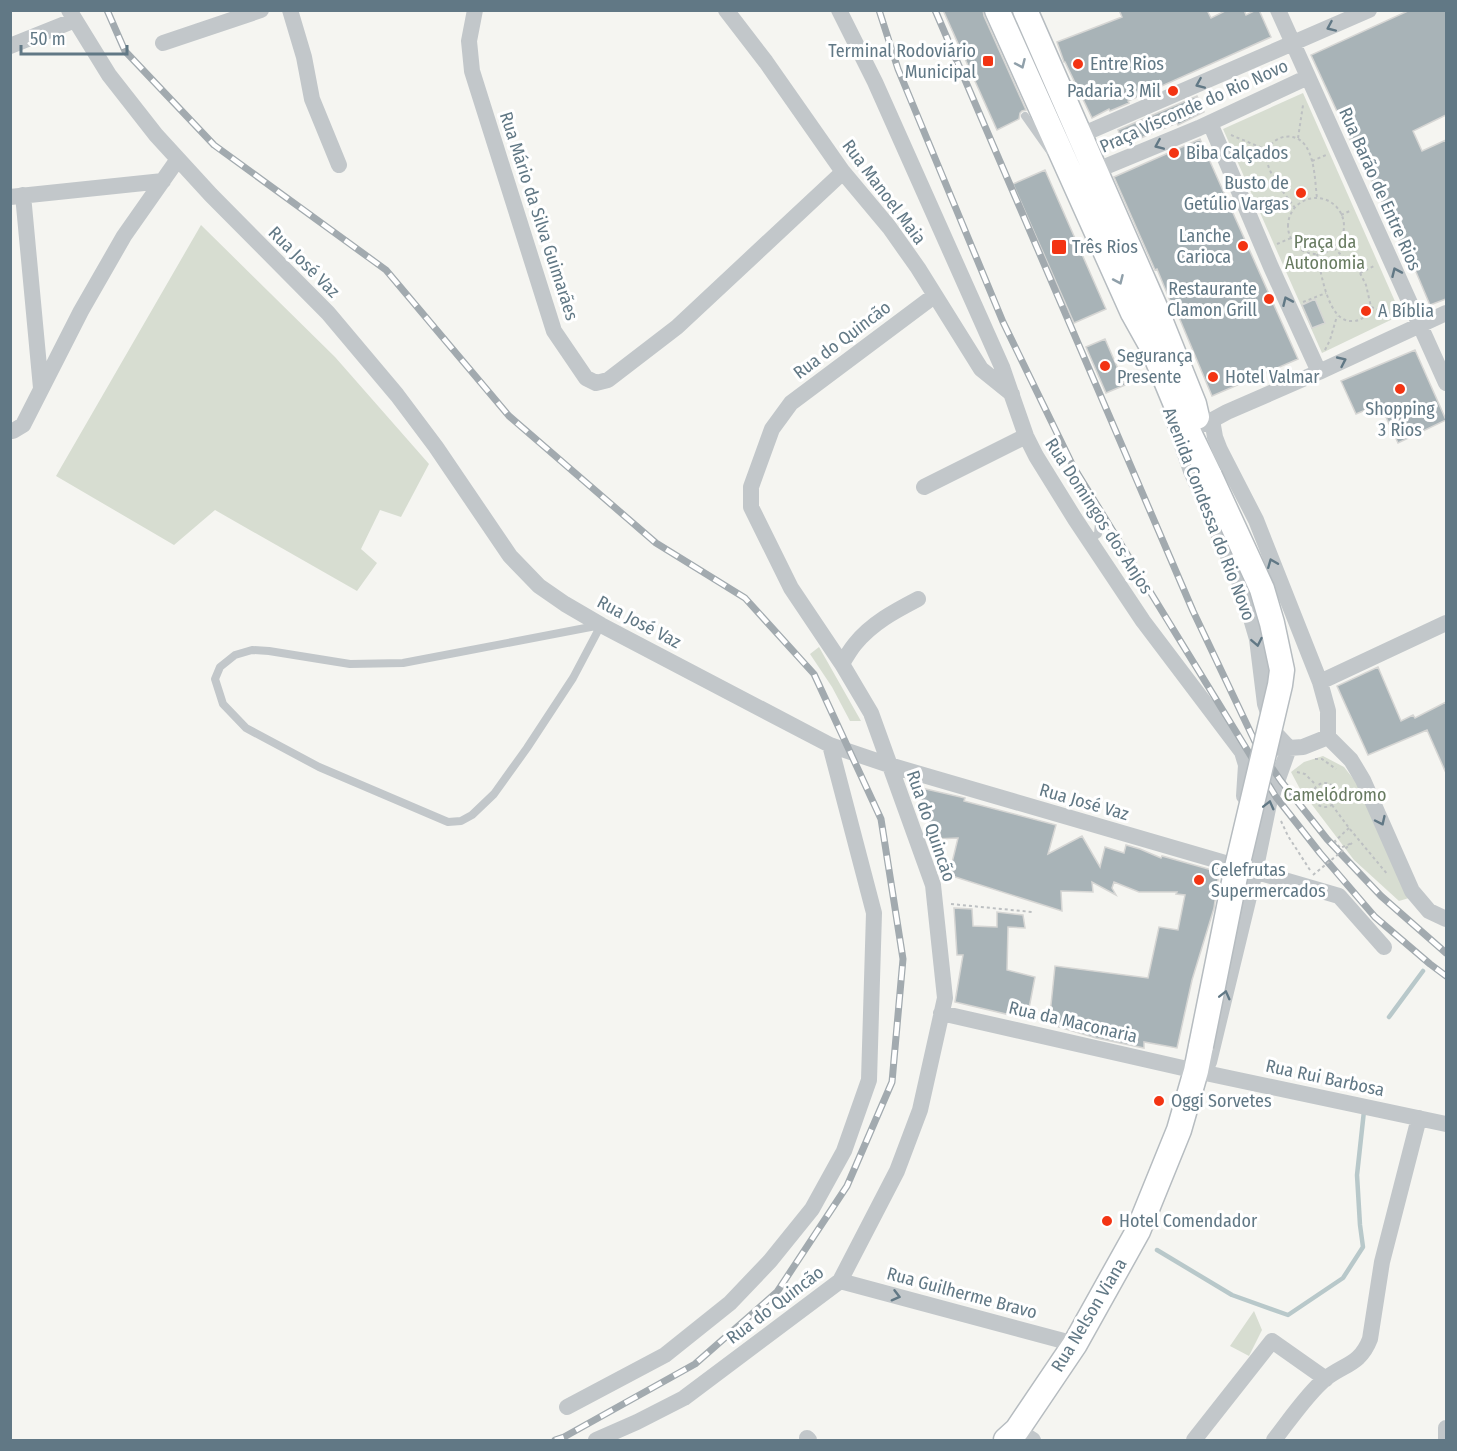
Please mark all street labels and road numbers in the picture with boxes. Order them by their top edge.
street label: Praça Visconde do Rio Novo [1096,55,1292,157]
street label: Rua Barão de Entre Rios [1334,104,1426,274]
street label: Rua Mário da Silva Guimarães [495,109,583,323]
street label: Rua Manoel Maia [837,135,931,249]
street label: Rua José Vaz [264,222,344,302]
street label: Rua do Quincão [789,296,895,384]
street label: Avenida Condessa do Rio Novo [1158,404,1260,624]
street label: Rua Domingos dos Anjos [1040,434,1158,598]
street label: Rua José Vaz [593,591,685,653]
street label: Rua do Quincão [902,767,960,885]
street label: Rua José Vaz [1037,779,1131,825]
street label: Rua da Maconaria [1007,997,1140,1048]
street label: Rua Rui Barbosa [1264,1055,1386,1101]
street label: Rua Nelson Viana [1046,1254,1132,1376]
street label: Rua do Quincão [722,1261,828,1349]
street label: Rua Guilherme Bravo [885,1262,1039,1324]

